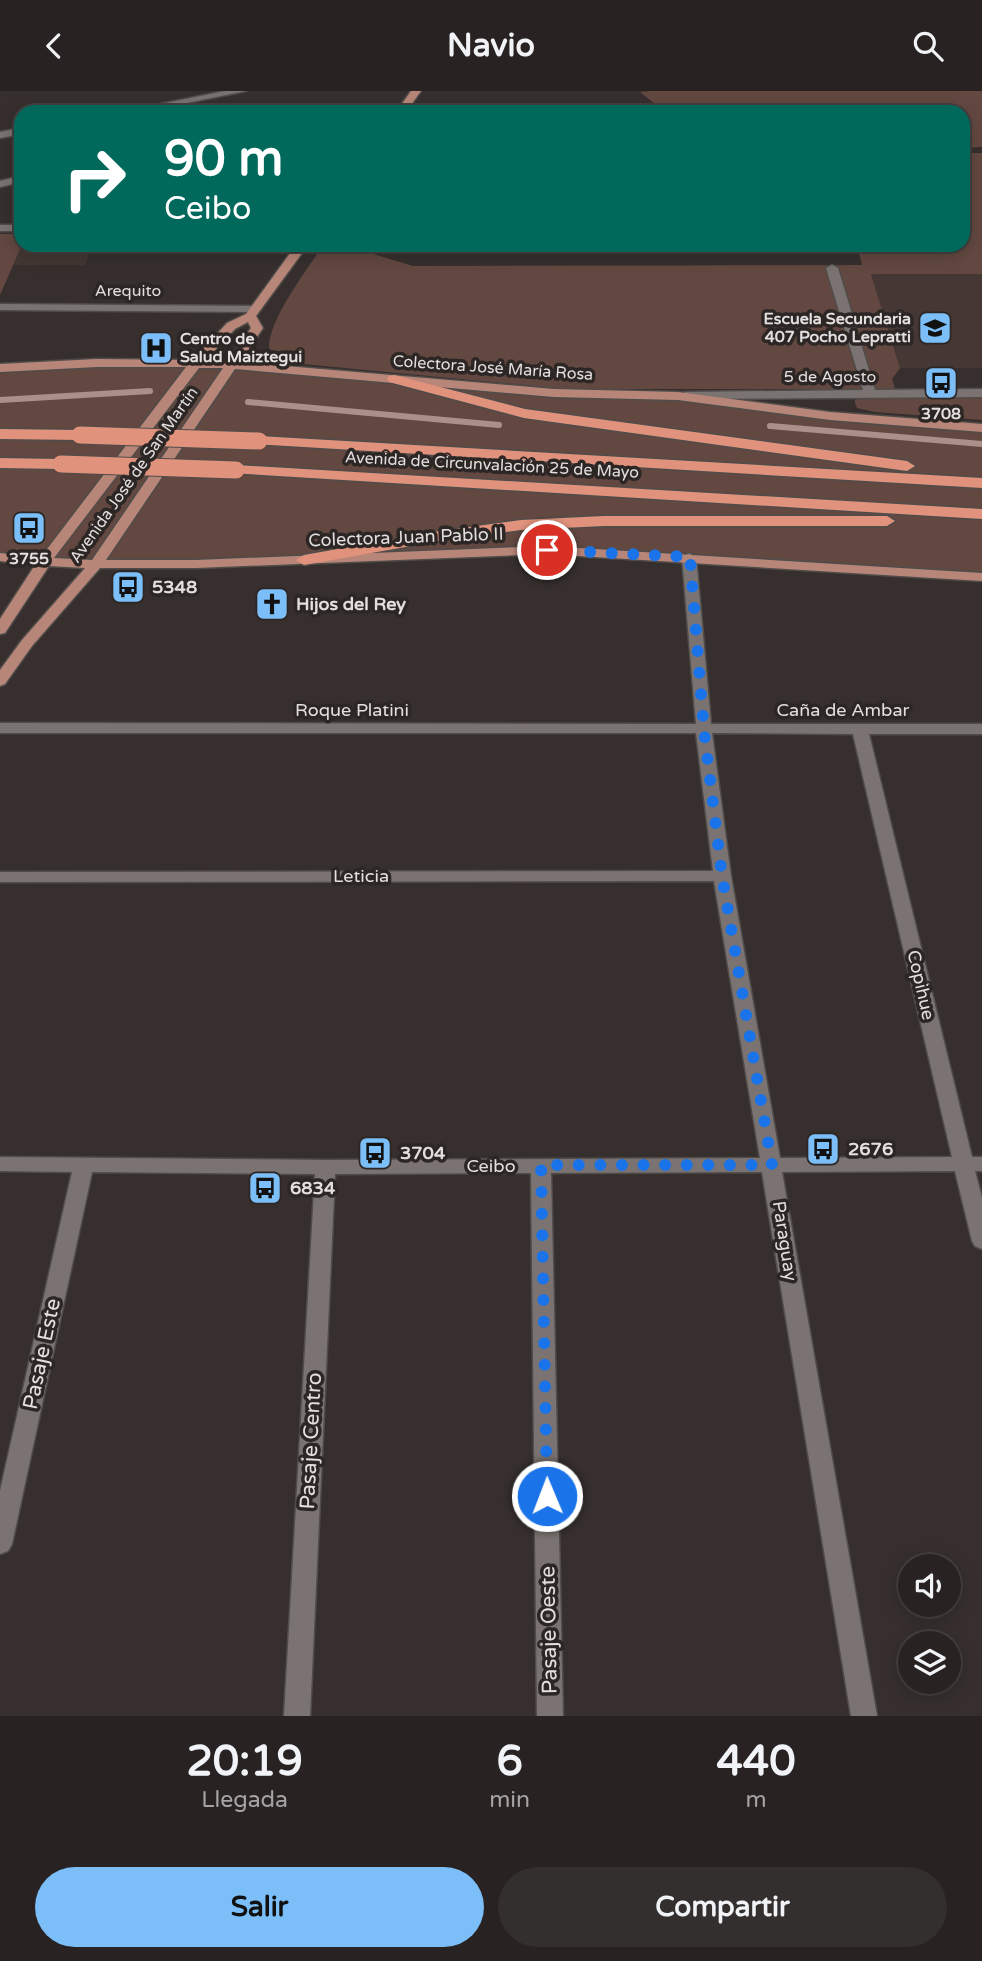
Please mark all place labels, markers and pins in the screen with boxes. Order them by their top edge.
place label: Escuela Secundaria 407 Pocho Lepratti [764,309,911,347]
school or university icon: Escuela Secundaria 407 Pocho Lepratti [916,309,954,347]
hospital icon: Centro de Salud Maiztegui [137,329,175,367]
place label: Centro de Salud Maiztegui [180,329,302,367]
bus stop icon: 3708 [922,364,960,402]
place label: 3708 [921,404,961,424]
bus stop icon: 3755 [10,509,48,547]
pin [517,520,577,580]
place label: 3755 [9,549,49,569]
bus stop icon: 5348 [109,568,147,606]
place label: 5348 [152,576,197,598]
church icon: Hijos del Rey [253,585,291,623]
place label: Hijos del Rey [296,593,406,615]
bus stop icon: 2676 [804,1130,842,1168]
bus stop icon: 3704 [356,1134,394,1172]
place label: 2676 [848,1138,893,1160]
place label: 3704 [400,1142,446,1164]
bus stop icon: 6834 [246,1169,284,1207]
place label: 6834 [290,1177,336,1199]

